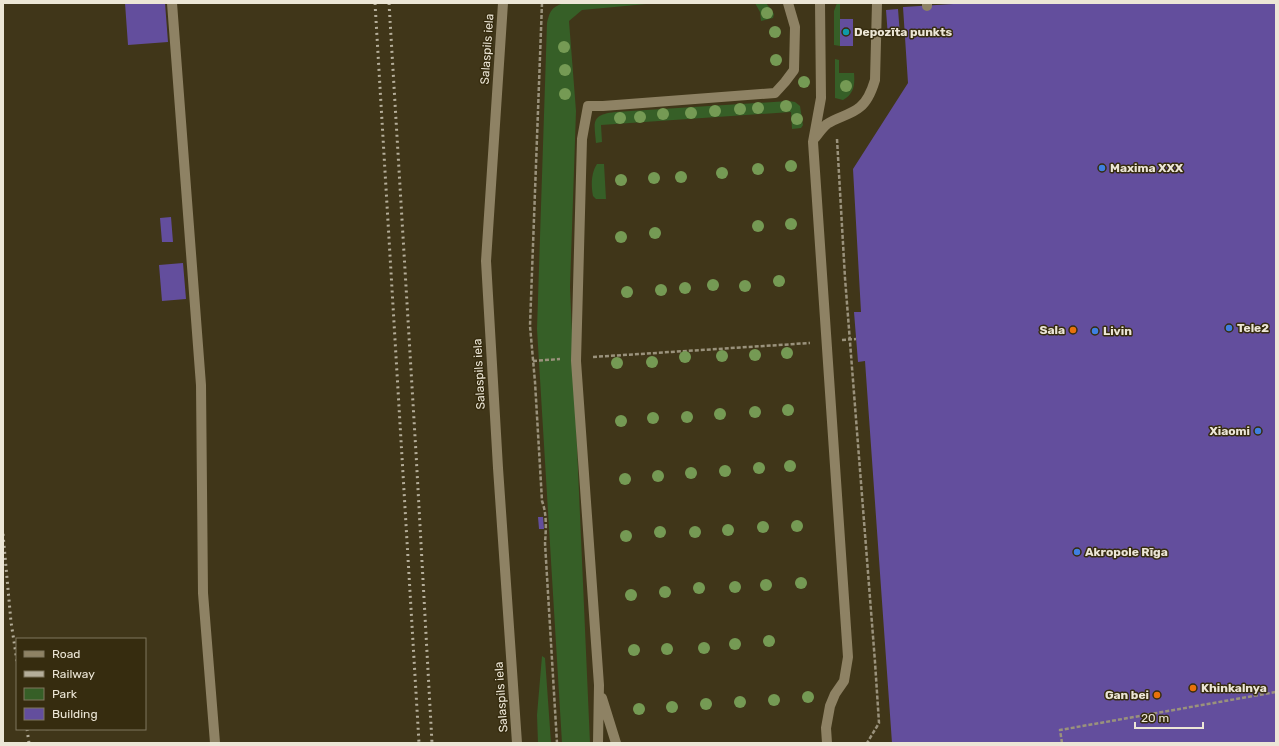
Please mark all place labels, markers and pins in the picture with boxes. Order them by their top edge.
place label: Depozīta punkts [854,25,952,39]
marker: Depozīta punkts [841,27,851,37]
place label: Maxima XXX [1110,161,1184,175]
marker: Maxima XXX [1097,163,1107,173]
place label: Tele2 [1237,321,1269,335]
place label: Sala [1039,323,1065,337]
marker: Tele2 [1224,323,1234,333]
place label: Livin [1103,324,1132,338]
marker: Sala [1068,325,1078,335]
marker: Livin [1090,326,1100,336]
place label: Xiaomi [1209,424,1250,438]
marker: Xiaomi [1253,426,1263,436]
place label: Akropole Rīga [1085,545,1168,559]
marker: Akropole Rīga [1072,547,1082,557]
place label: Khinkalnya [1201,681,1267,695]
marker: Khinkalnya [1188,683,1198,693]
place label: Gan bei [1105,688,1149,702]
marker: Gan bei [1152,690,1162,700]

